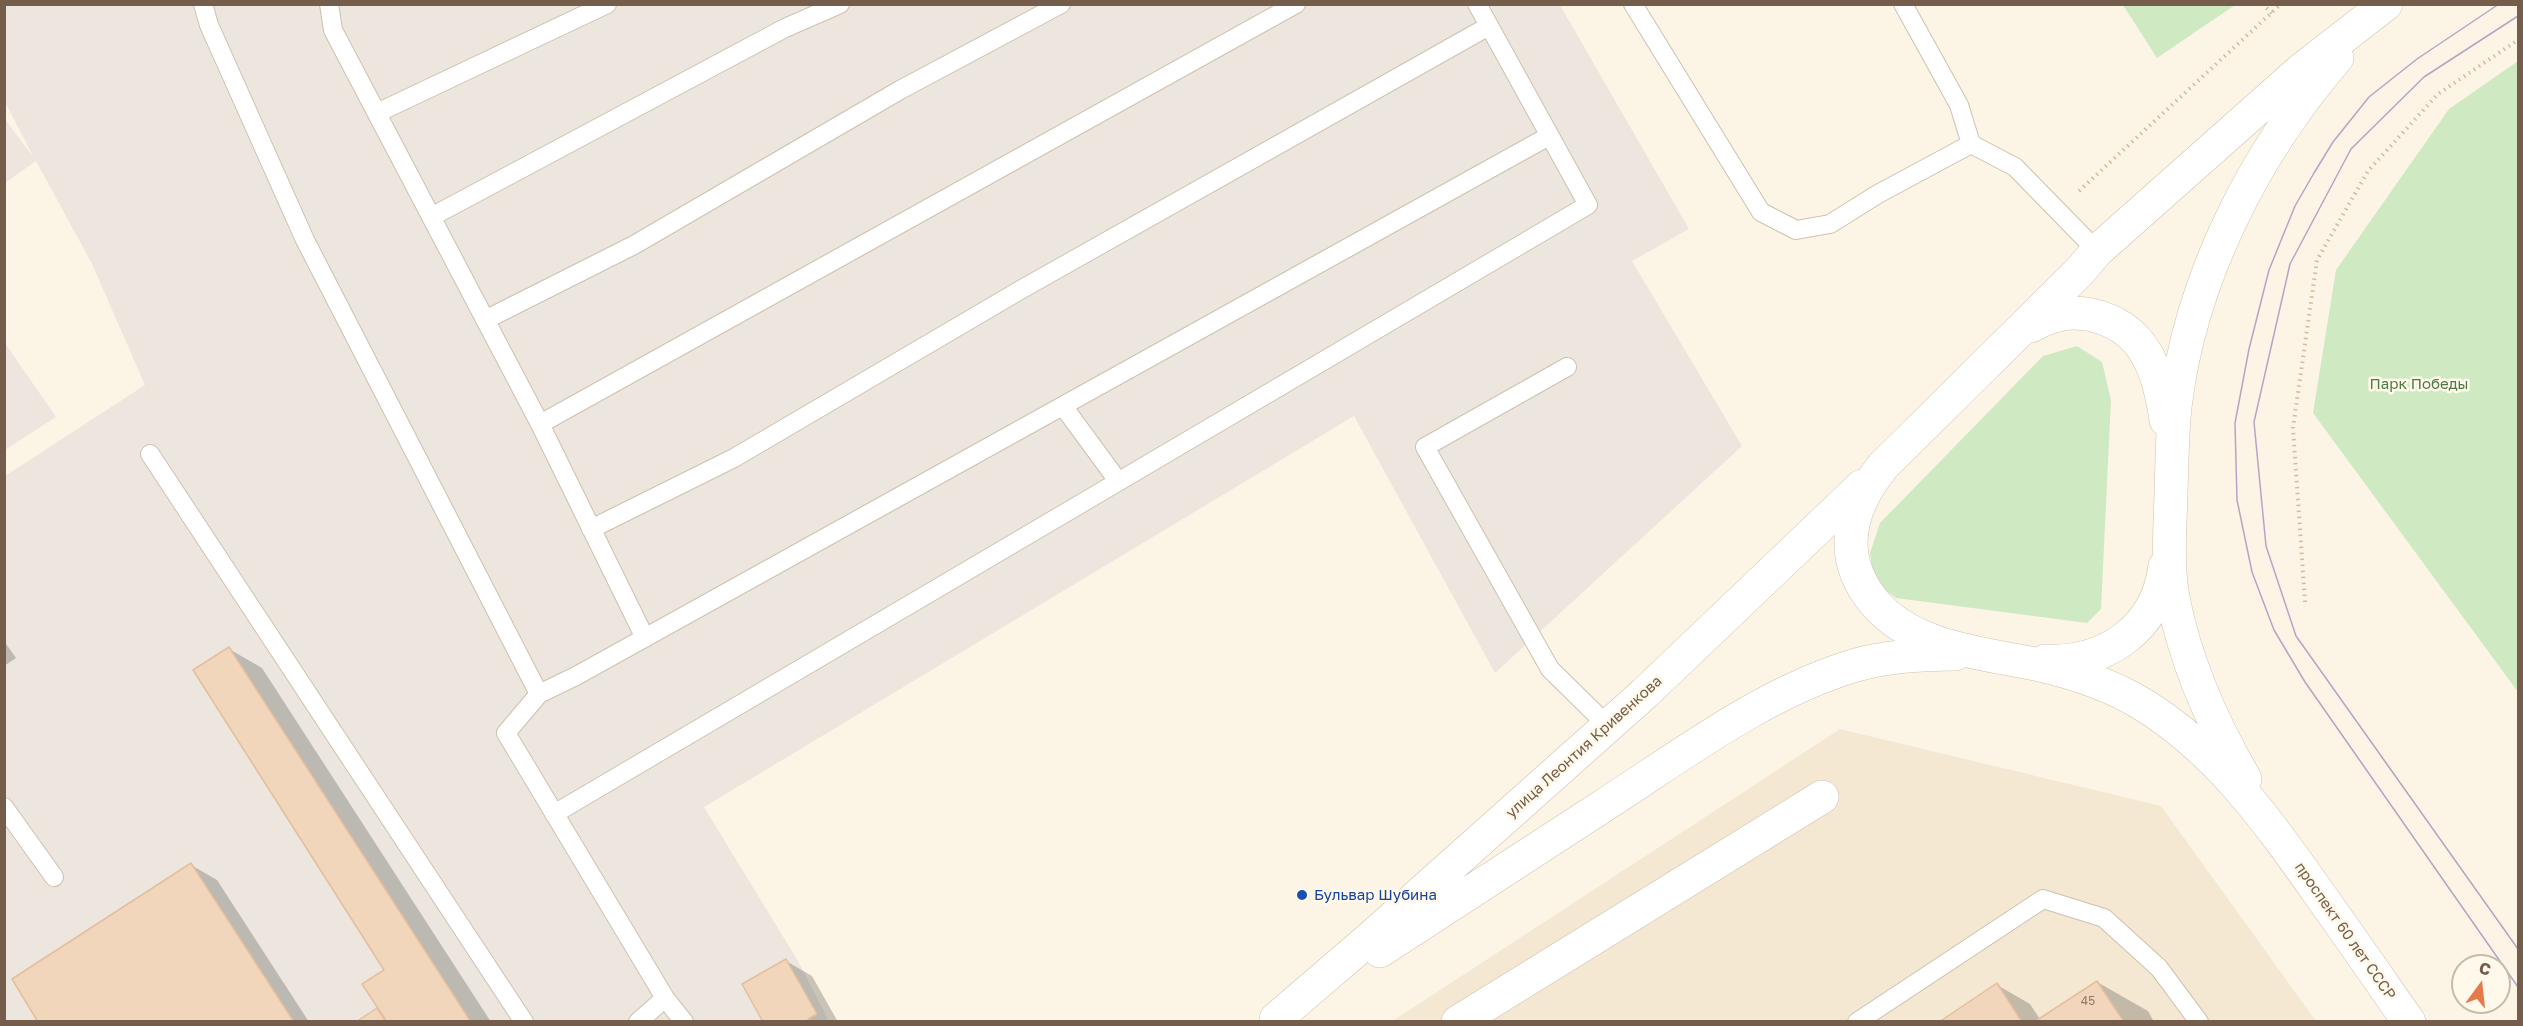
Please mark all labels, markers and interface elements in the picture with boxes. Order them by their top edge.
park label: Парк Победы [2369,375,2469,393]
street label: улица Леонтия Кривенкова [1502,672,1666,822]
street label: проспект 60 лет СССР [2291,859,2399,1003]
place label: Бульвар Шубина [1314,886,1437,904]
marker: Бульвар Шубина [1295,888,1309,902]
north arrow [2451,954,2511,1014]
text: С [2477,957,2493,980]
house number: 45 [2081,994,2095,1008]

